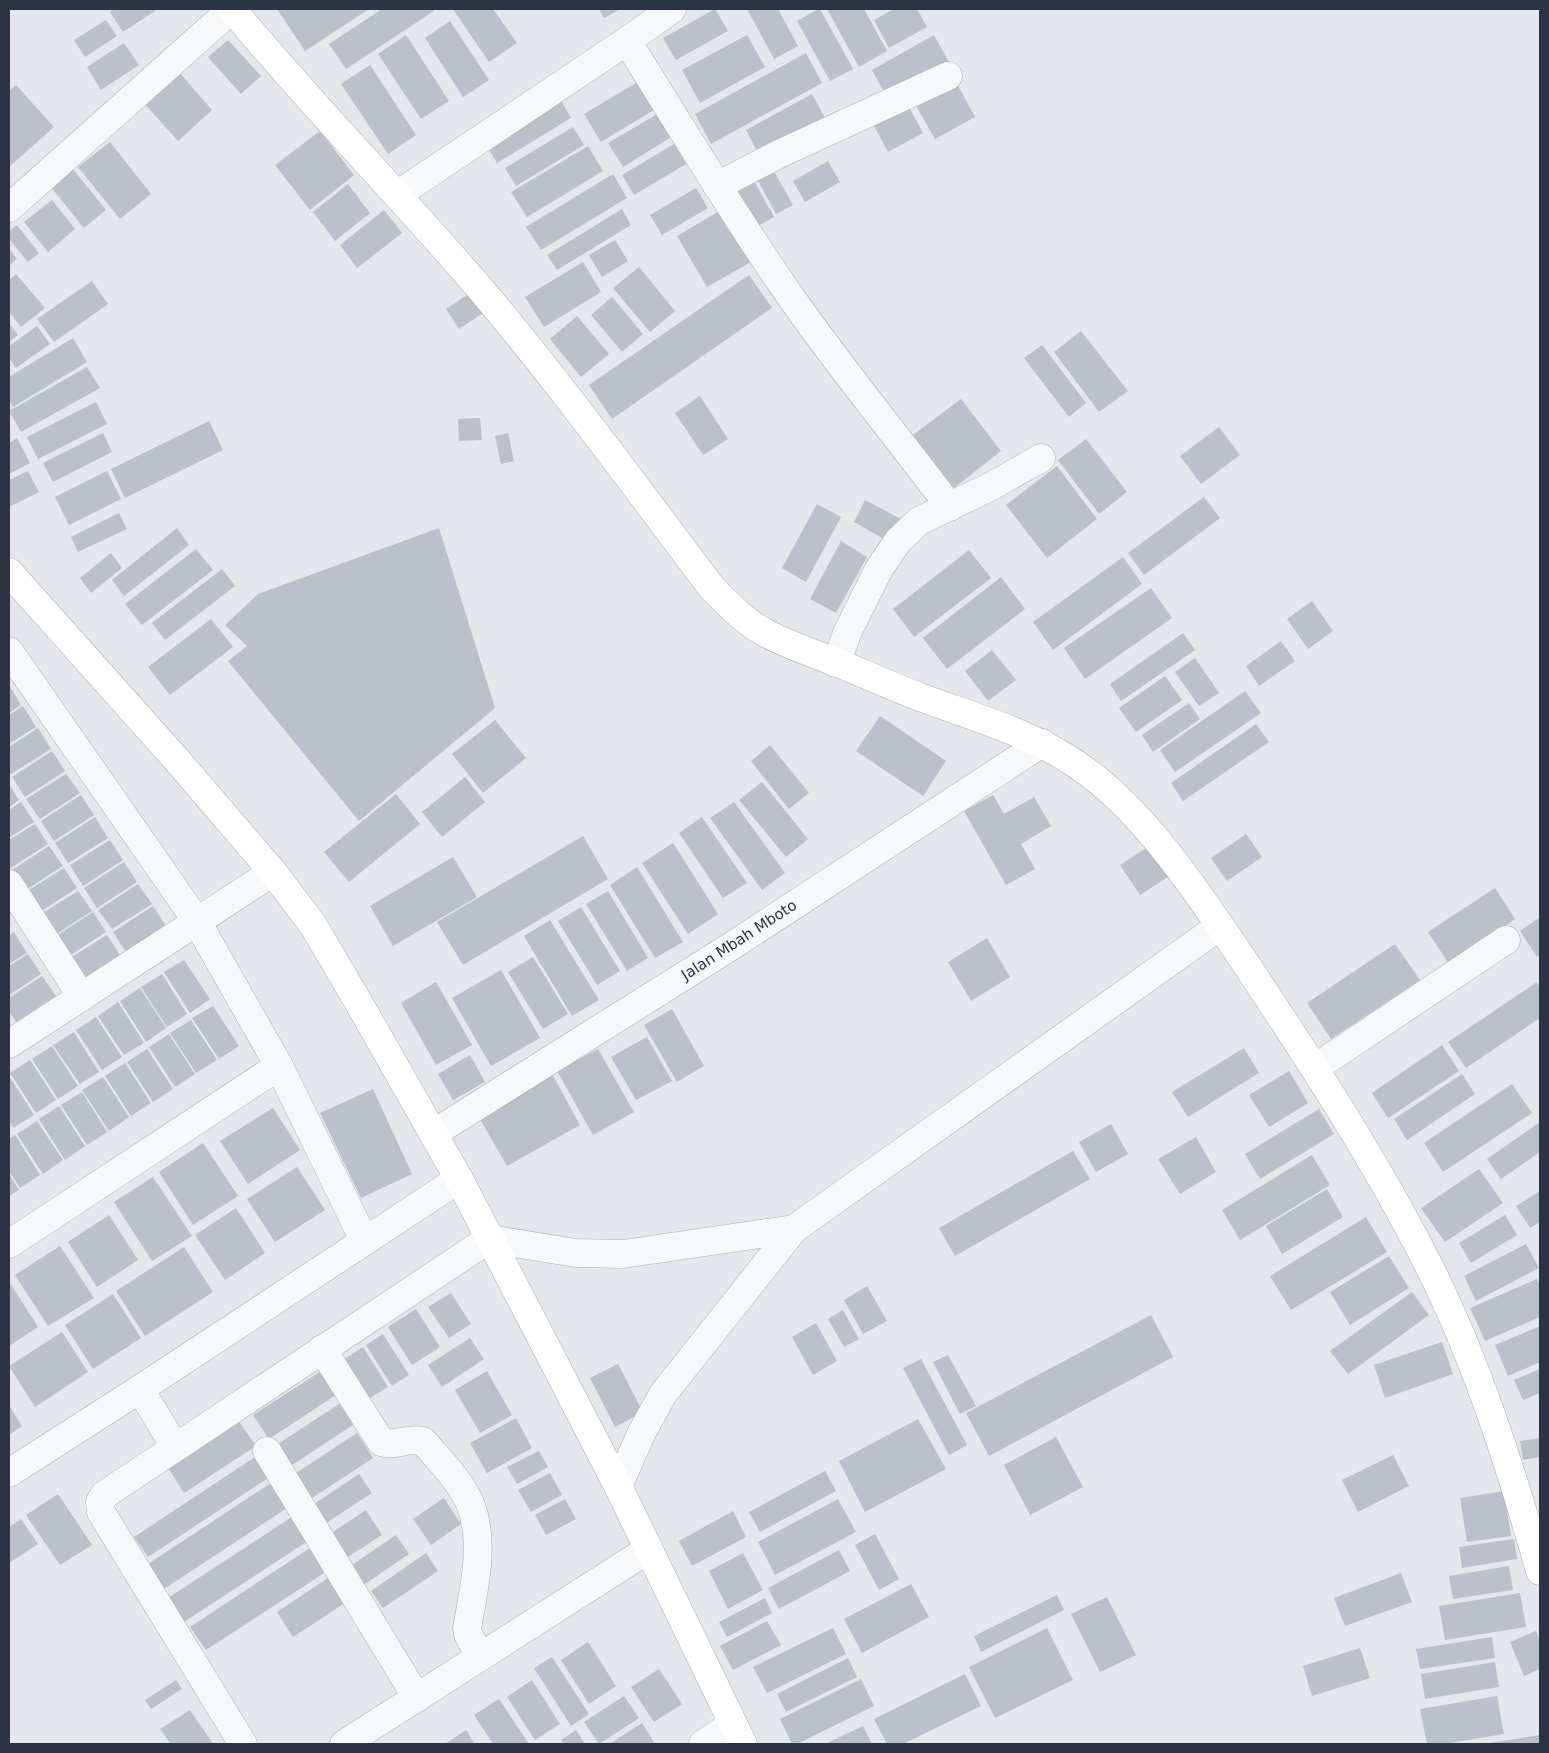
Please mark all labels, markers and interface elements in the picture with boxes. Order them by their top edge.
street label: Jalan Mbah Mboto [677,896,800,985]

